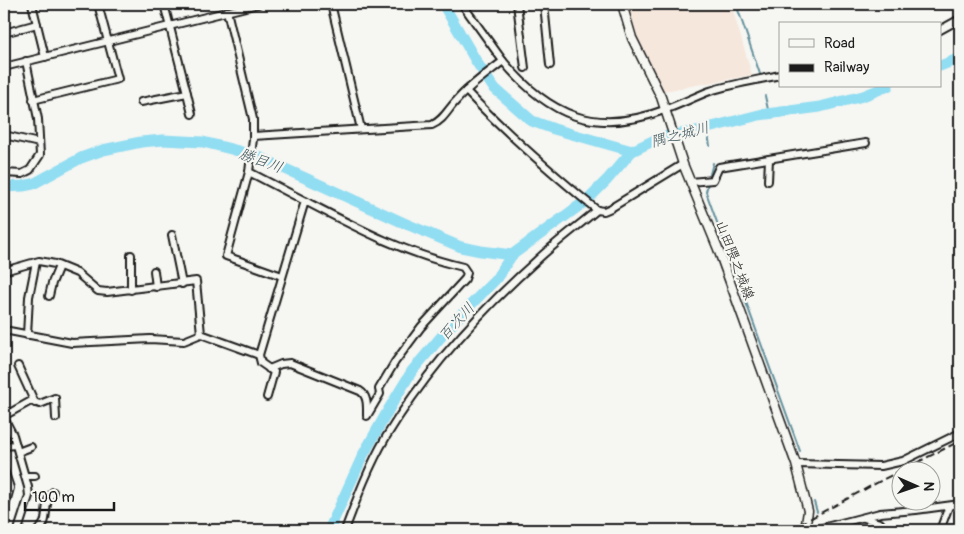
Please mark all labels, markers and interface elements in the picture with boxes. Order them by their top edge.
legend [779,22,942,88]
text: Road [824,34,855,53]
text: Railway [824,58,870,77]
water label: 隅之城川 [649,118,711,152]
water label: 勝目川 [237,144,285,178]
street label: 山田隈之城線 [712,218,758,302]
water label: 百次川 [435,299,479,345]
north arrow [892,462,942,512]
scale bar [25,479,114,511]
text: N [920,481,937,491]
text: 100 m [32,488,75,507]

